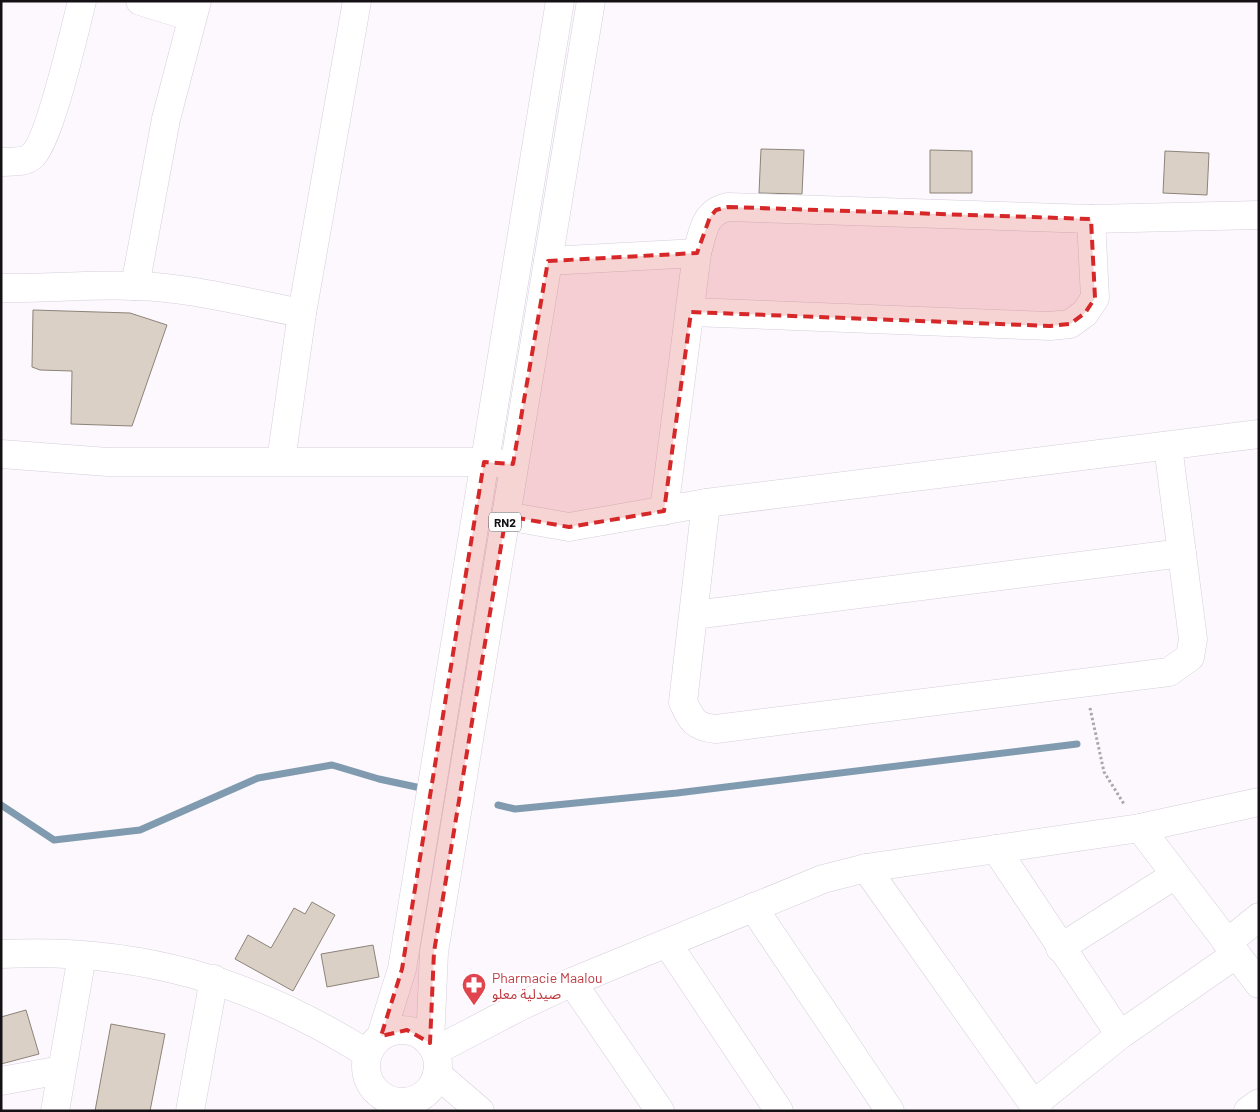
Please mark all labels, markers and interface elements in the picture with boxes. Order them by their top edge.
road number: RN2 [489,512,521,532]
place label: Pharmacie Maalou صيدلية معلو [492,969,603,1003]
pharmacy icon: Pharmacie Maalou صيدلية معلو [461,972,487,1006]

